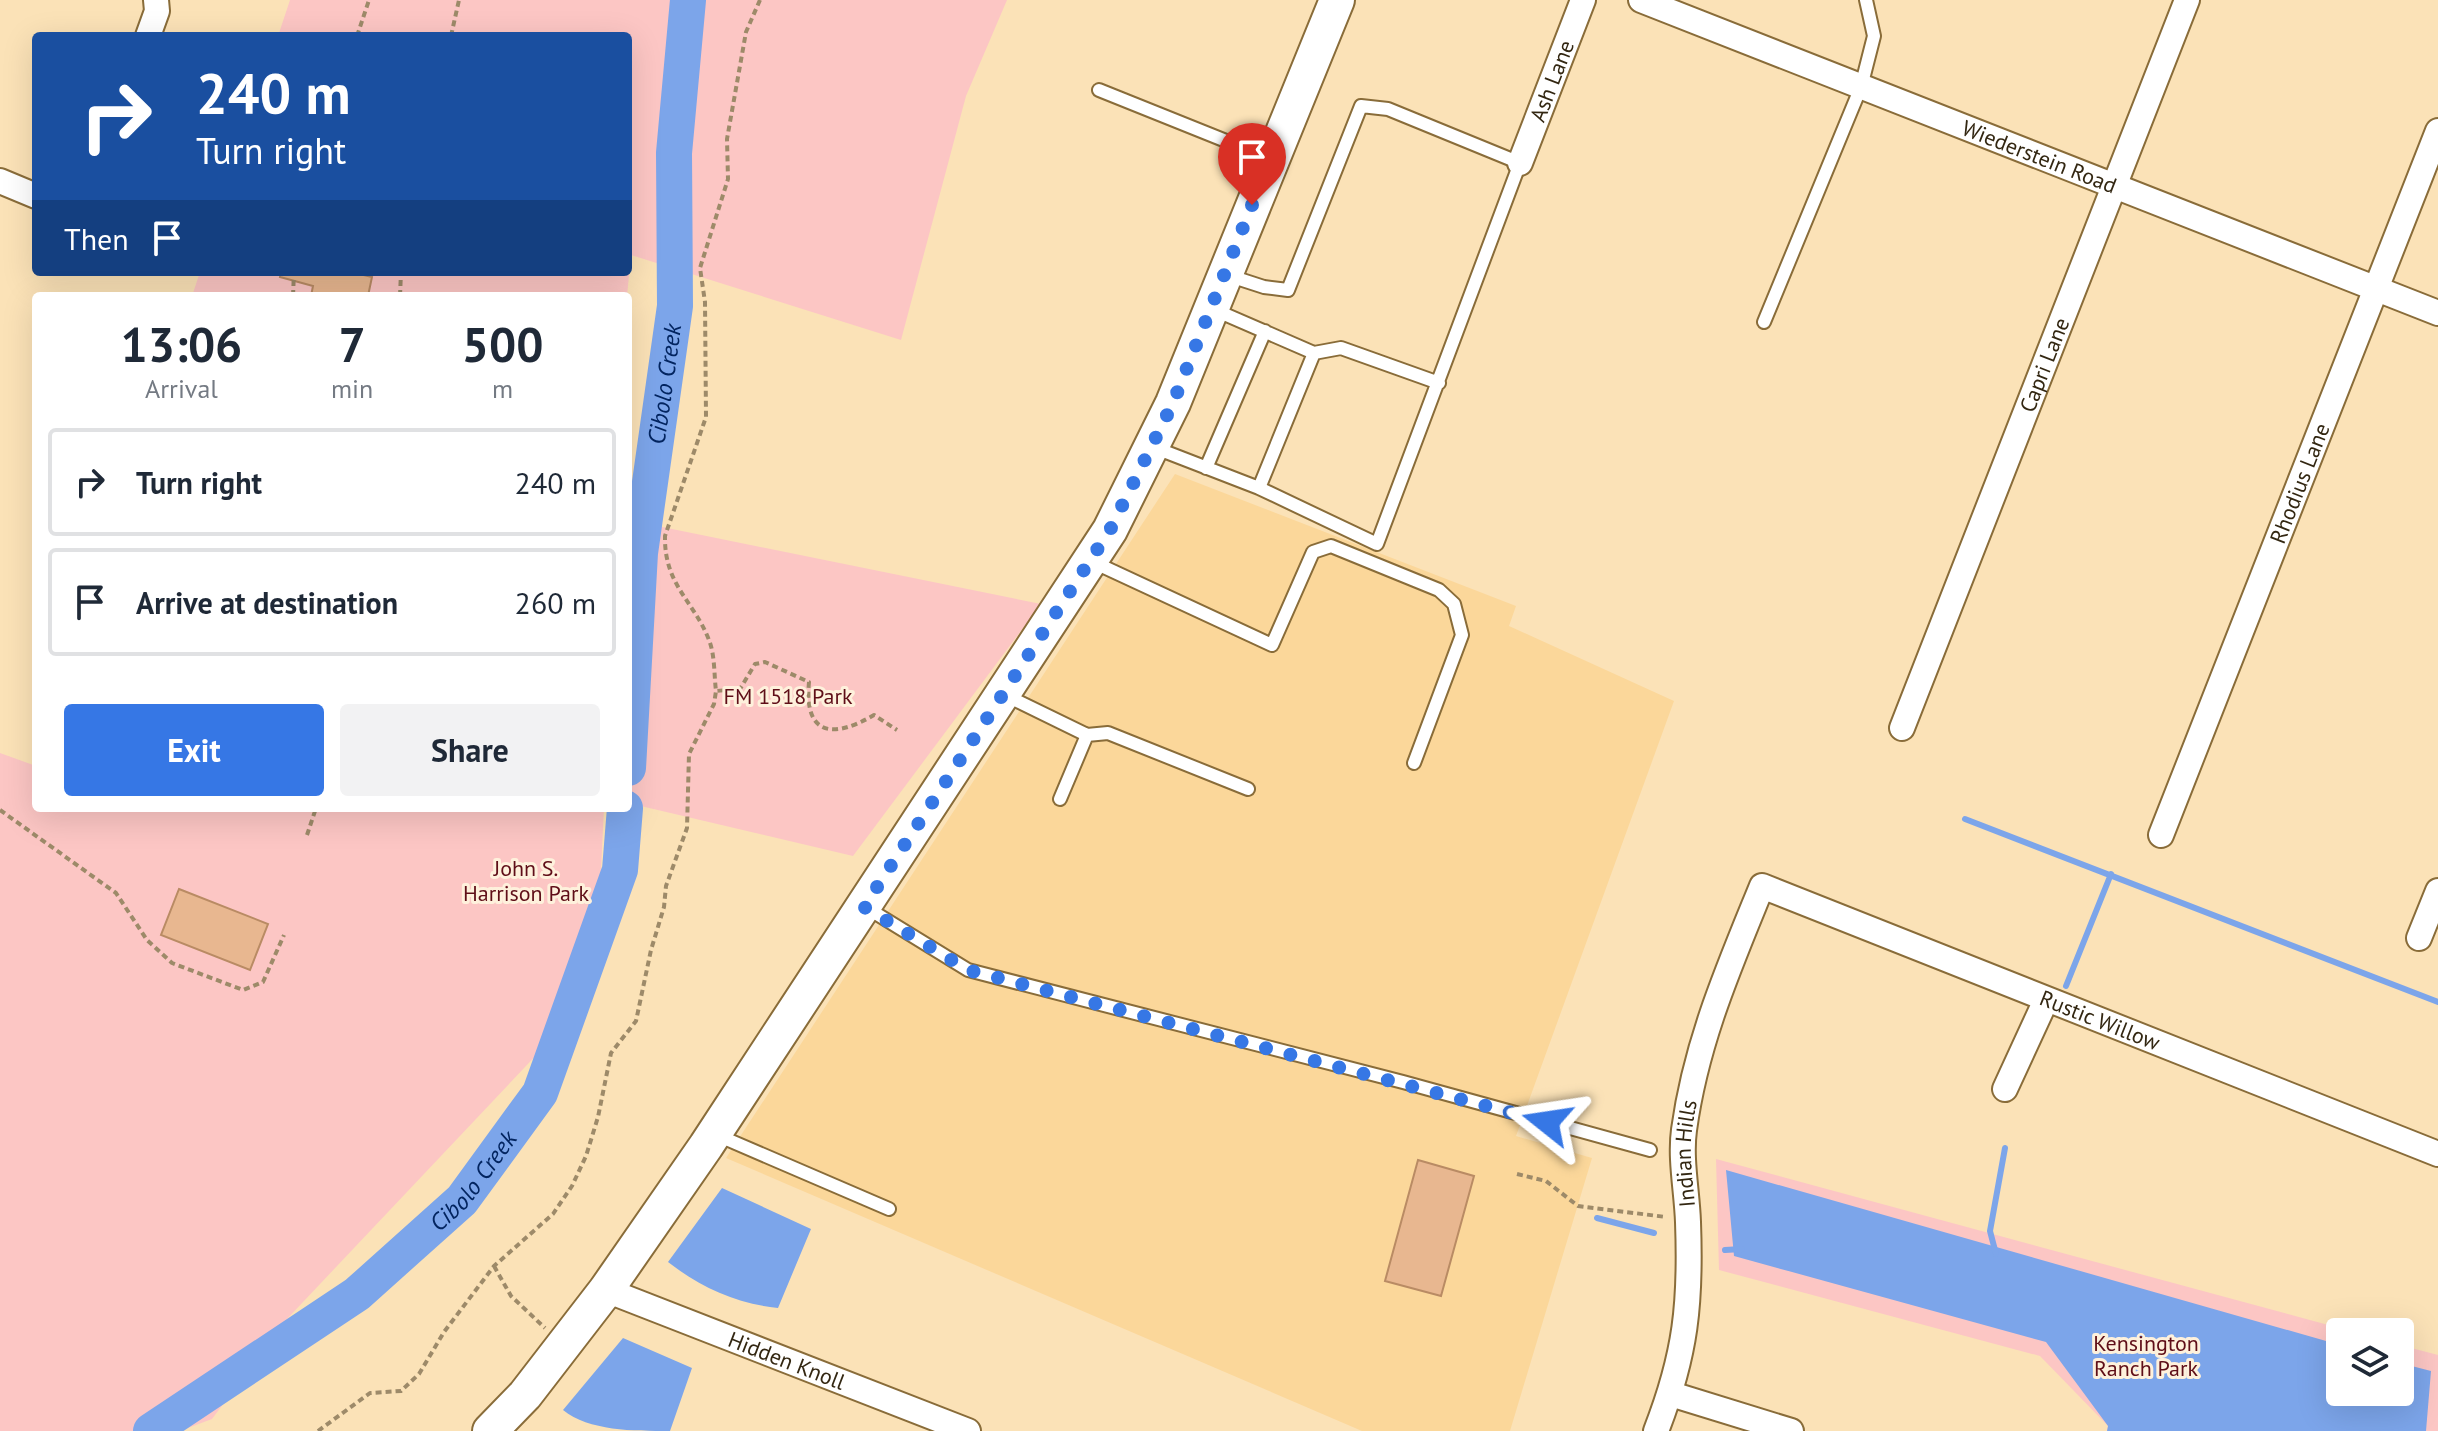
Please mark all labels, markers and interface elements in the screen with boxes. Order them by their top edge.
street label: Ash Lane [1523,36,1580,126]
text: 240 m [196,57,351,129]
icon: right [64,64,168,168]
street label: Wiederstein Road [1958,113,2121,199]
pin [1218,123,1286,205]
text: Turn right [196,127,346,174]
icon: arrive [1230,135,1274,179]
icon: arrive [145,216,189,260]
text: Then [64,219,129,258]
text: 13:06 [121,313,242,375]
text: 7 [338,313,366,375]
text: 500 [462,313,543,375]
street label: Capri Lane [2013,313,2075,416]
water label: Cibolo Creek [640,321,688,446]
text: Arrival [145,372,218,405]
text: min [331,372,373,405]
text: m [492,372,513,405]
street label: Rhodius Lane [2263,419,2336,547]
icon: right [68,460,112,504]
text: Turn right [136,463,262,502]
text: 240 m [515,463,596,502]
icon: arrive [68,580,112,624]
text: Arrive at destination [136,583,398,622]
text: 260 m [515,583,596,622]
park label: FM 1518 Park [724,682,853,710]
button: Exit [64,704,324,796]
button: Share [340,704,600,796]
park label: John S. Harrison Park [463,854,589,907]
street label: Rustic Willow [2036,984,2164,1056]
position arrow [1505,1080,1589,1164]
street label: Indian Hills [1669,1097,1703,1209]
water label: Cibolo Creek [423,1123,524,1238]
map controls [2326,1318,2414,1406]
button: layers [2326,1318,2414,1406]
street label: Hidden Knoll [724,1325,850,1396]
park label: Kensington Ranch Park [2093,1329,2199,1382]

